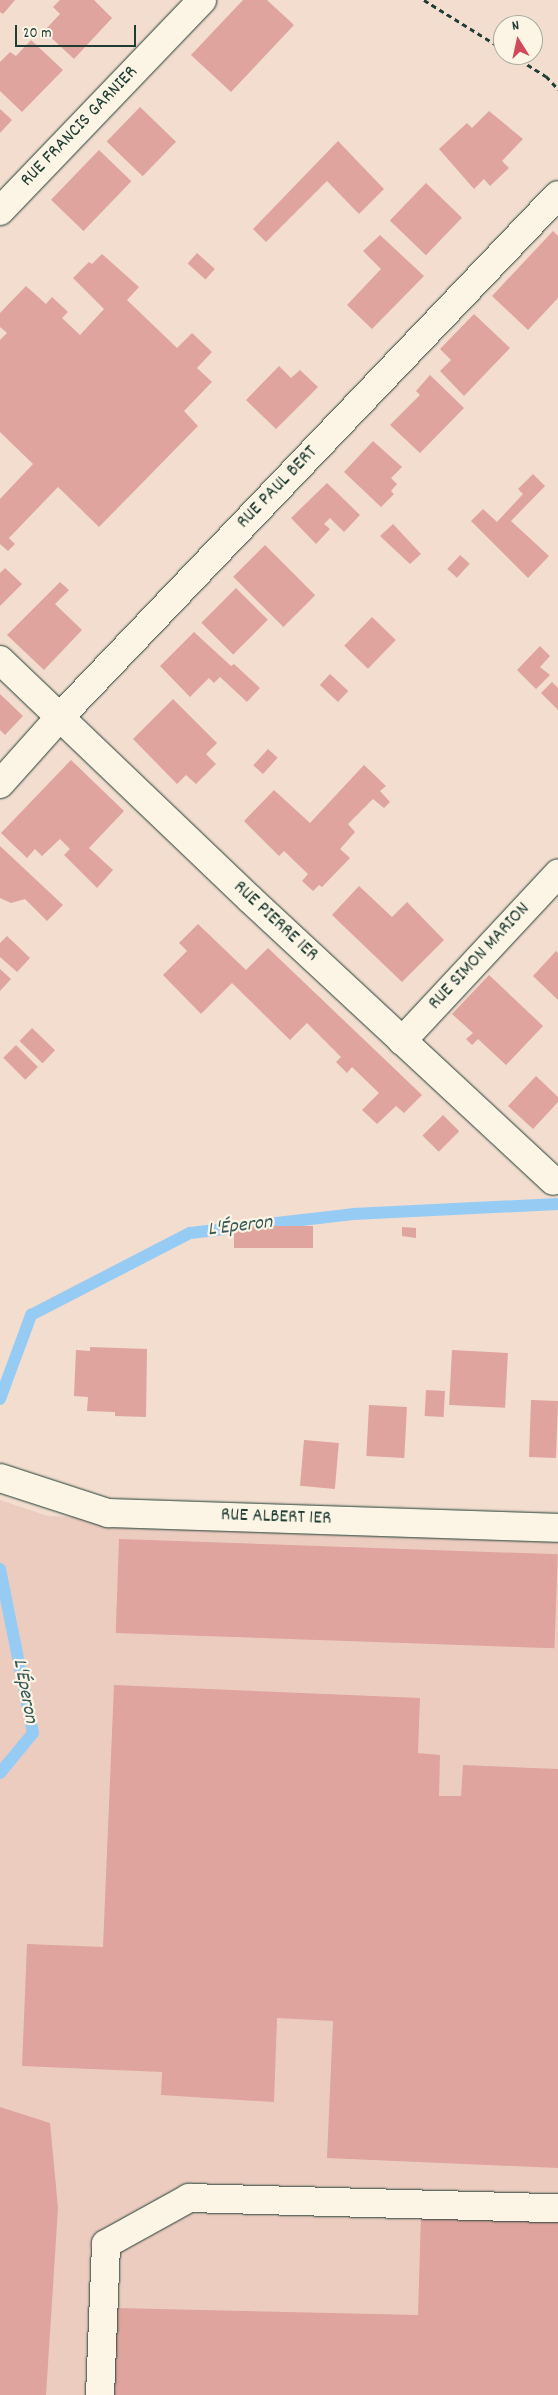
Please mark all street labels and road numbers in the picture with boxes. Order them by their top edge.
street label: RUE FRANCIS GARNIER [16,62,144,192]
street label: RUE PAUL BERT [233,442,323,534]
street label: RUE PIERRE 1ER [228,877,322,967]
street label: RUE SIMON MARION [424,899,536,1015]
street label: RUE ALBERT 1ER [220,1505,332,1531]

